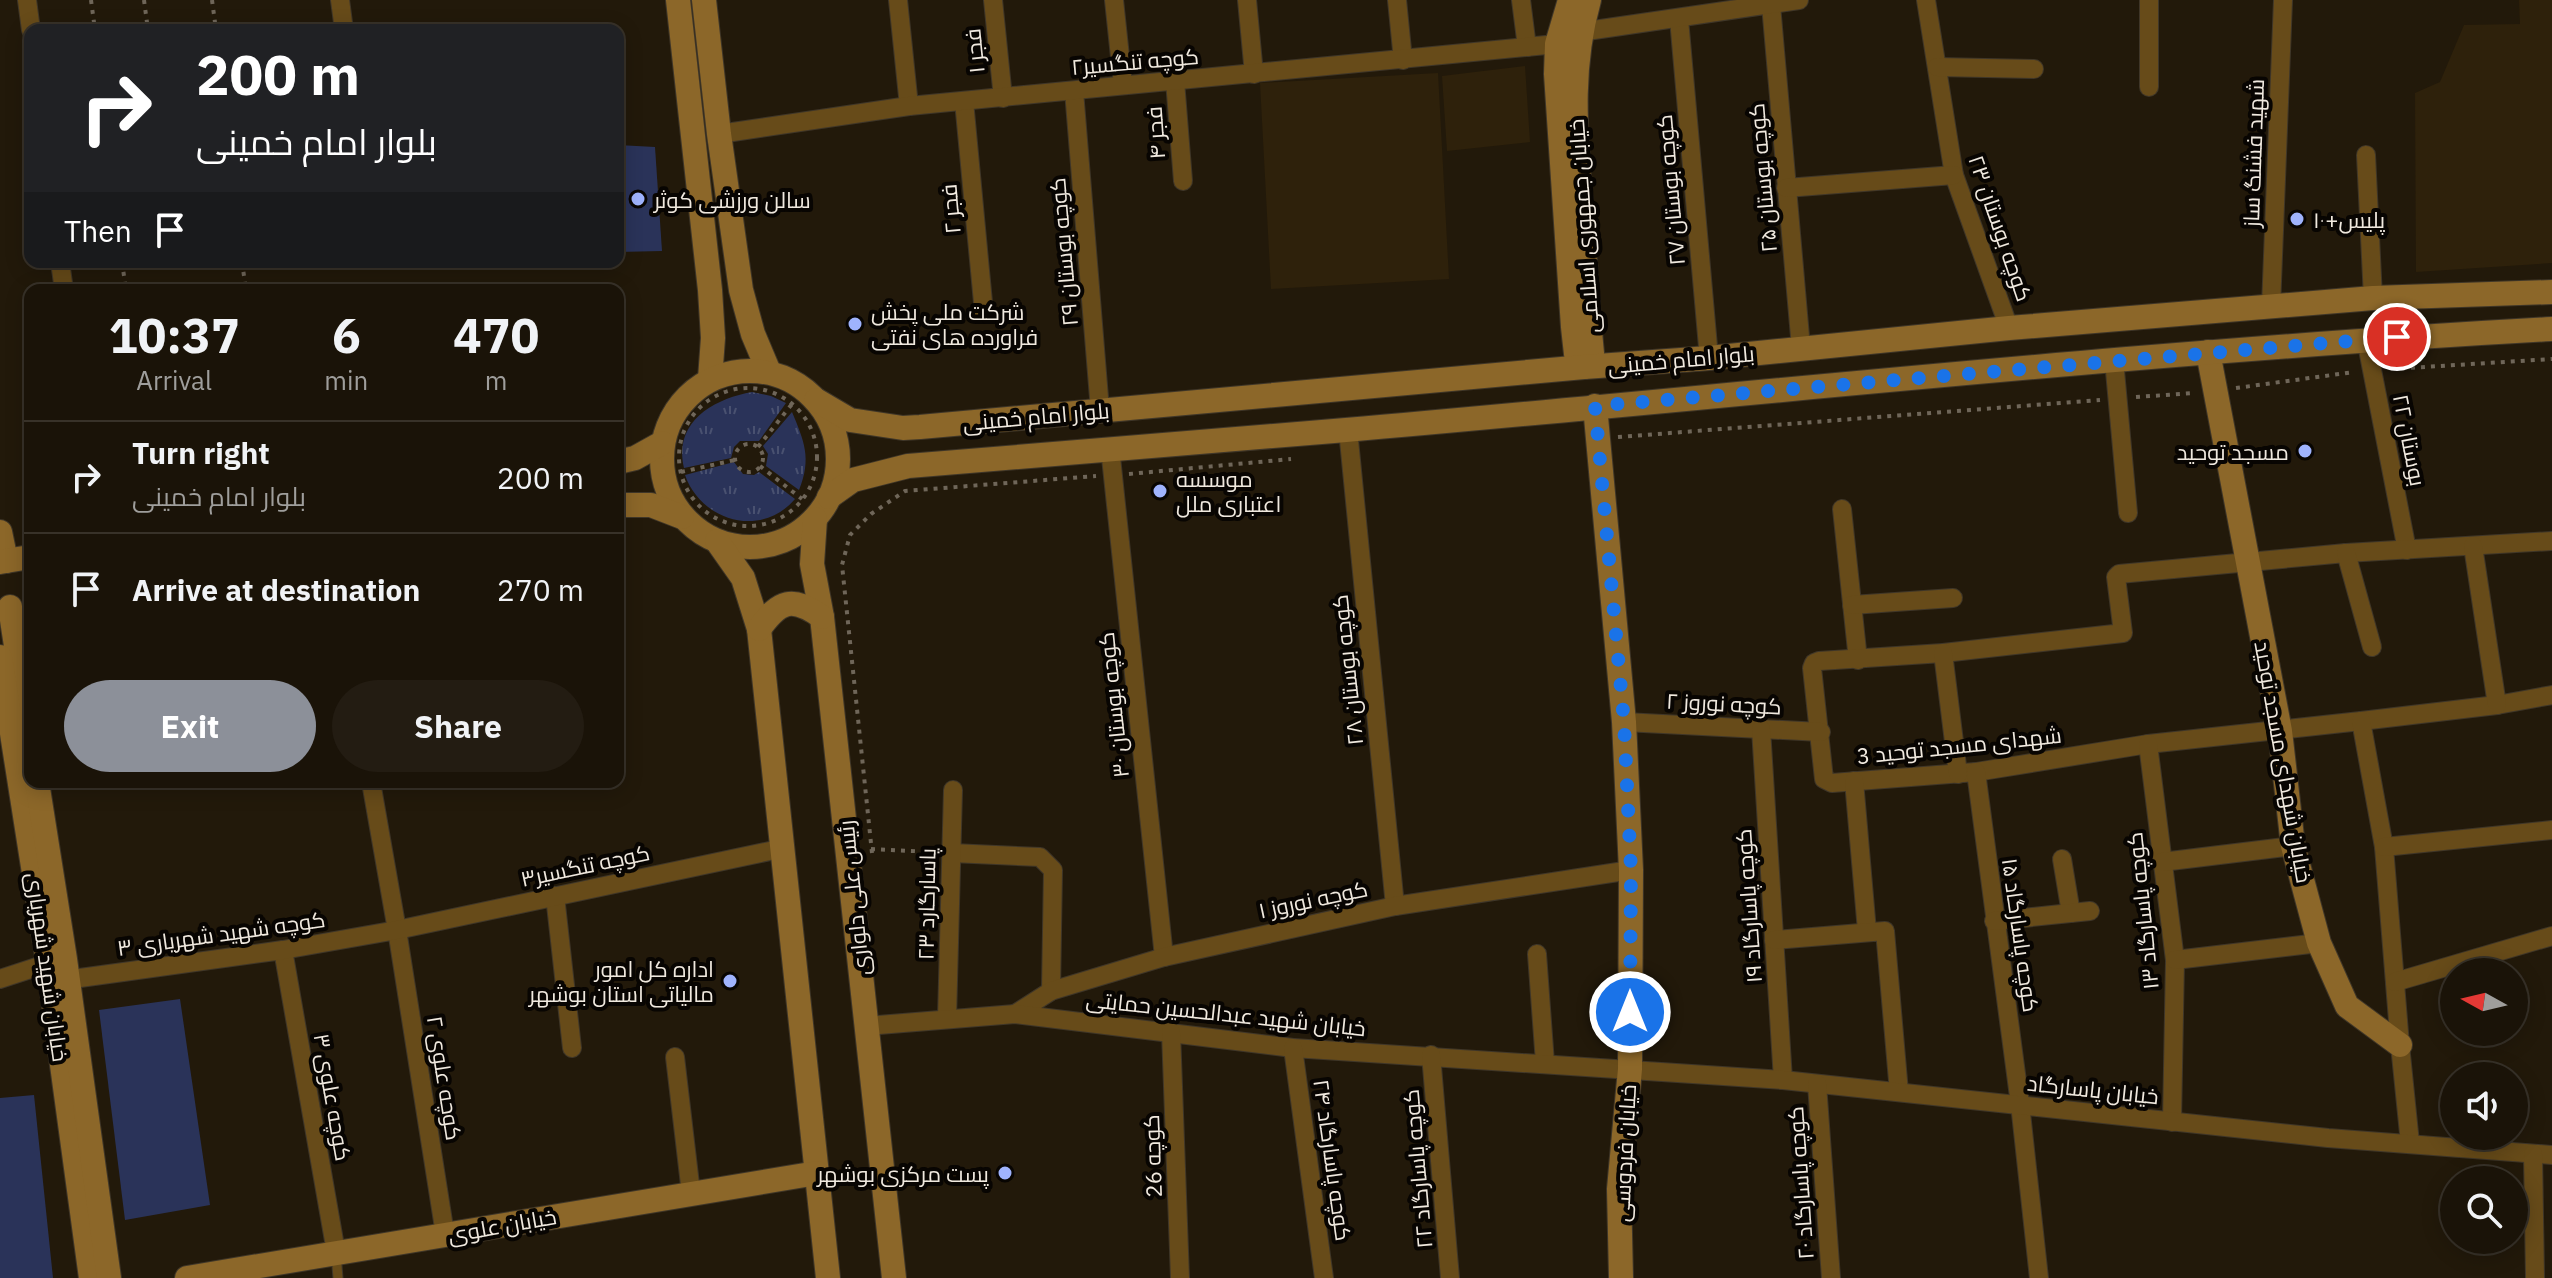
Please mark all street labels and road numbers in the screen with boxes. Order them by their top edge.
street label: فجر ۱ [957,27,991,75]
street label: کوچه تنگسیر۲ [1070,41,1200,82]
street label: شهید فشنگ ساز [2236,78,2270,230]
street label: کوچه بوستان ۲۵ [1741,102,1784,254]
street label: فجر ۴ [1139,106,1171,160]
street label: کوچه بوستان ۲۷ [1649,113,1692,267]
street label: خیابان جمهوری اسلامی [1561,118,1605,334]
street label: کوچه بوستان ۲۳ [1961,151,2040,305]
street label: کوچه بوستان ۲۹ [1042,176,1085,328]
street label: فجر ۲ [933,183,967,235]
street label: بلوار امام خمینی [1606,338,1756,382]
street label: بوستان ۲۲ [2387,392,2433,488]
street label: بلوار امام خمینی [961,395,1111,439]
street label: کوچه بوستان ۲۸ [1325,593,1370,747]
street label: کوچه بوستان ۳۰ [1091,631,1136,779]
street label: خیابان شهدای مسجد توحید [2248,639,2320,885]
street label: کوچه نوروز ۲ [1665,685,1782,722]
street label: شهدای مسجد توحید 3 [1855,720,2063,770]
street label: رئیس علی دلواری [830,819,876,977]
street label: کوچه پاسارگاد ۱۹ [1728,828,1769,984]
street label: کوچه پاسارگاد ۱۳ [2119,831,2166,991]
street label: کوچه تنگسیر۳ [518,837,652,894]
street label: پاسارگارد ۲۳ [911,848,942,960]
street label: کوچه پاسارگاد ۱۵ [1995,856,2046,1014]
street label: خیابان شهید شهریاری [20,871,76,1063]
street label: کوچه نوروز ۱ [1256,873,1370,926]
street label: کوچه شهید شهریاری ۳ [115,904,327,963]
street label: خیابان شهید عبدالحسین حمایتی [1085,984,1367,1042]
street label: کوچه علوی ۲ [420,1014,469,1142]
street label: کوچه علوی ۳ [307,1031,358,1163]
street label: خیابان پاسارگاد [2026,1068,2160,1111]
street label: کوچه پاسارگاد ۲۴ [1306,1077,1359,1243]
street label: خیابان فردوسی [1606,1084,1642,1222]
street label: کوچه پاسارگاد ۲۲ [1396,1088,1439,1250]
street label: کوچه پاسارگاد ۲۰ [1780,1105,1821,1261]
street label: کوچه 26 [1136,1114,1169,1198]
street label: خیابان علوی [446,1201,558,1249]

